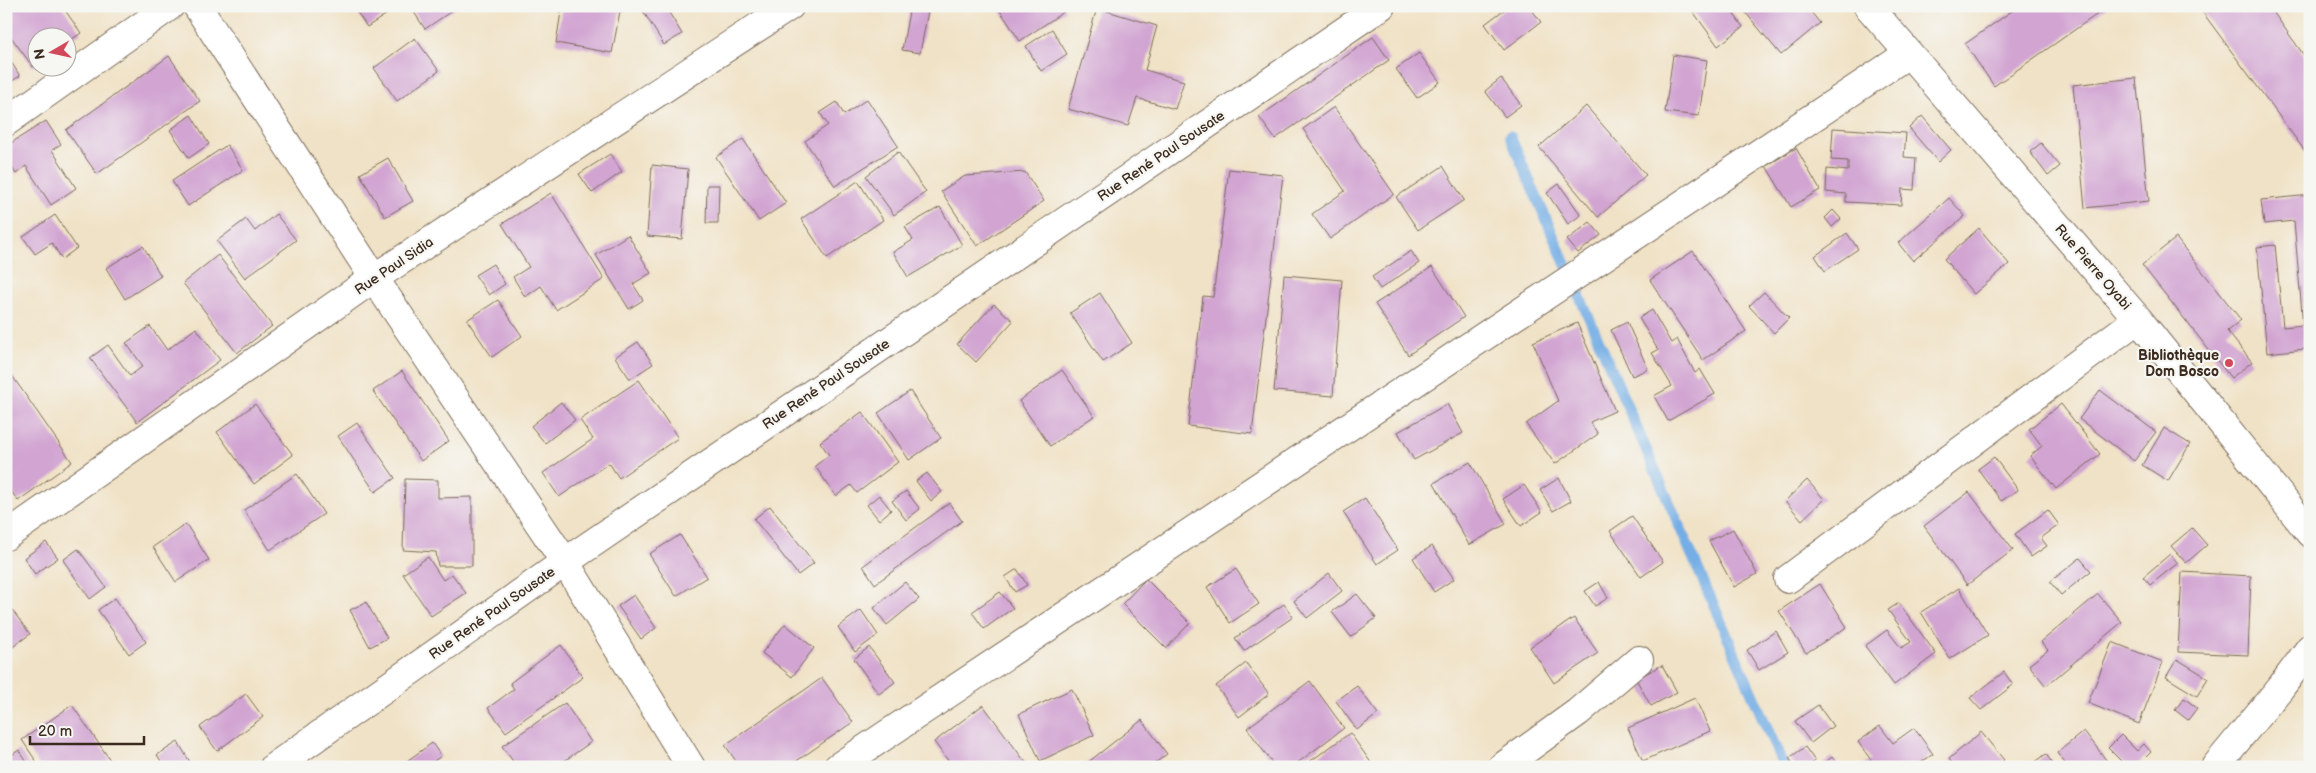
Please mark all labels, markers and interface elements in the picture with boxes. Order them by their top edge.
north arrow [28,28,78,78]
text: N [30,47,49,60]
street label: Rue René Paul Sousate [1094,107,1228,205]
street label: Rue Pierre Oyabi [2051,221,2135,313]
street label: Rue Paul Sidia [351,233,437,299]
street label: Rue René Paul Sousate [759,335,893,433]
place label: Bibliothèque Dom Bosco [2138,347,2219,380]
marker: Bibliothèque Dom Bosco [2223,357,2235,369]
street label: Rue René Paul Sousate [426,563,558,663]
scale bar [30,713,144,745]
text: 20 m [38,722,72,741]

